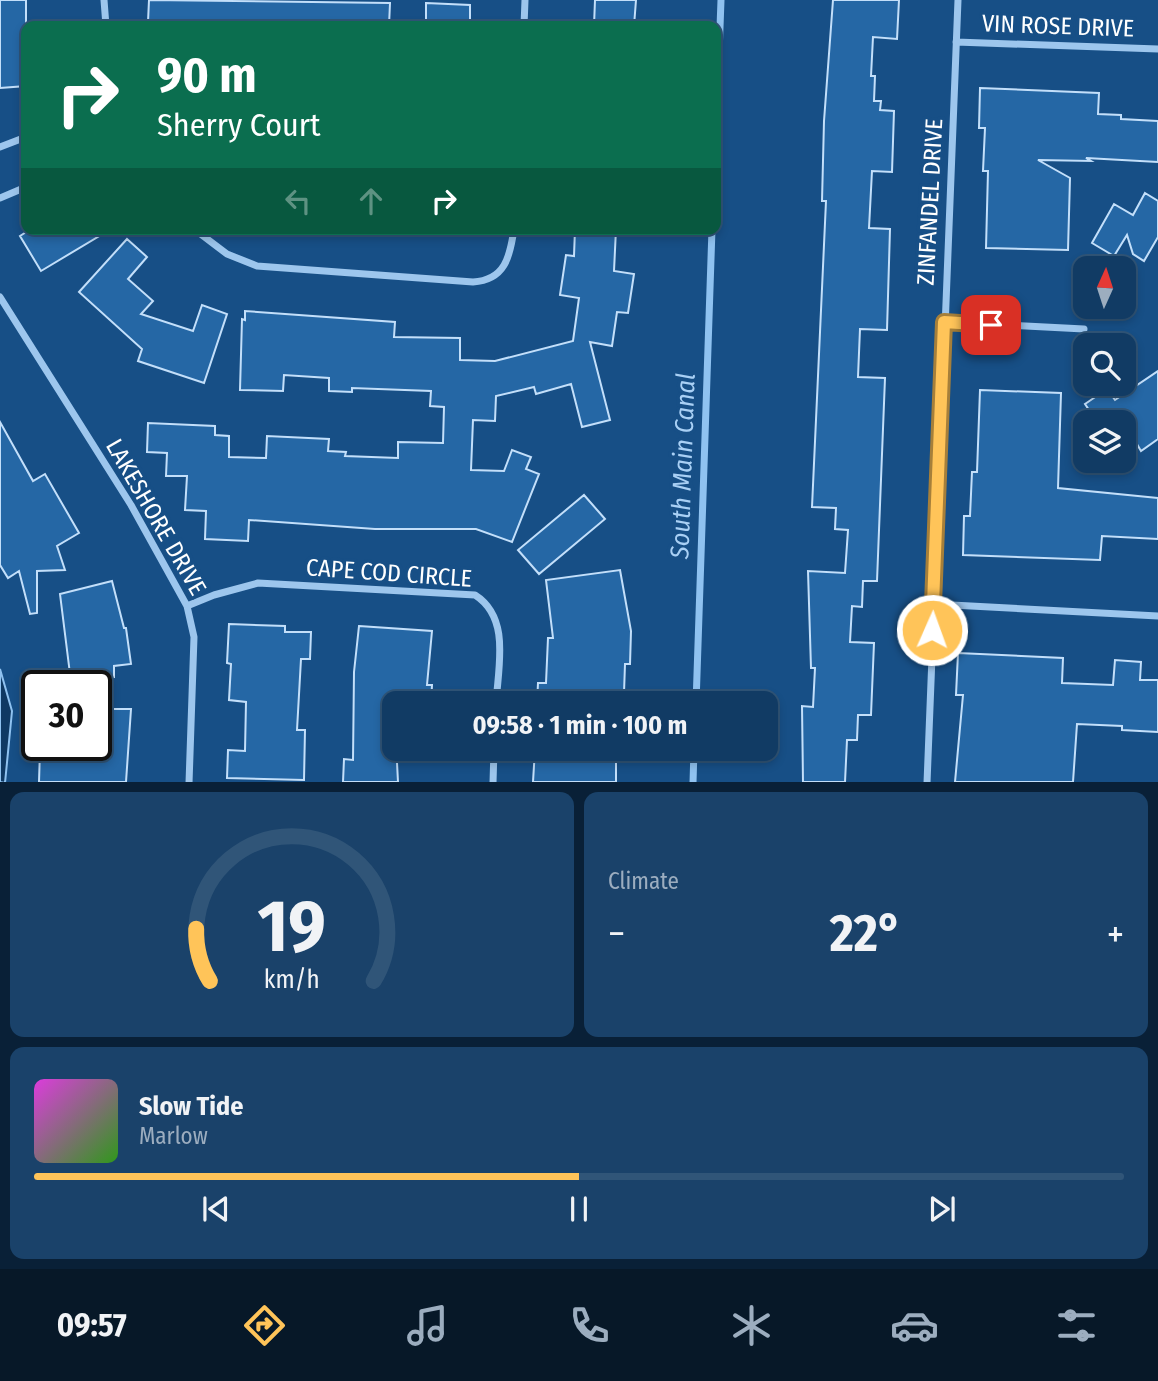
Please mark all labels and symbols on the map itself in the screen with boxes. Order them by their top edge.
street label: VIN ROSE DRIVE [981,9,1135,43]
street label: ZINFANDEL DRIVE [912,118,948,286]
north arrow [1073,256,1136,318]
pin [961,295,1021,355]
water label: South Main Canal [664,372,702,560]
street label: LAKESHORE DRIVE [100,434,212,600]
street label: CAPE COD CIRCLE [305,553,473,593]
position arrow [895,593,969,667]
speed limit sign: 30 [21,670,112,761]

